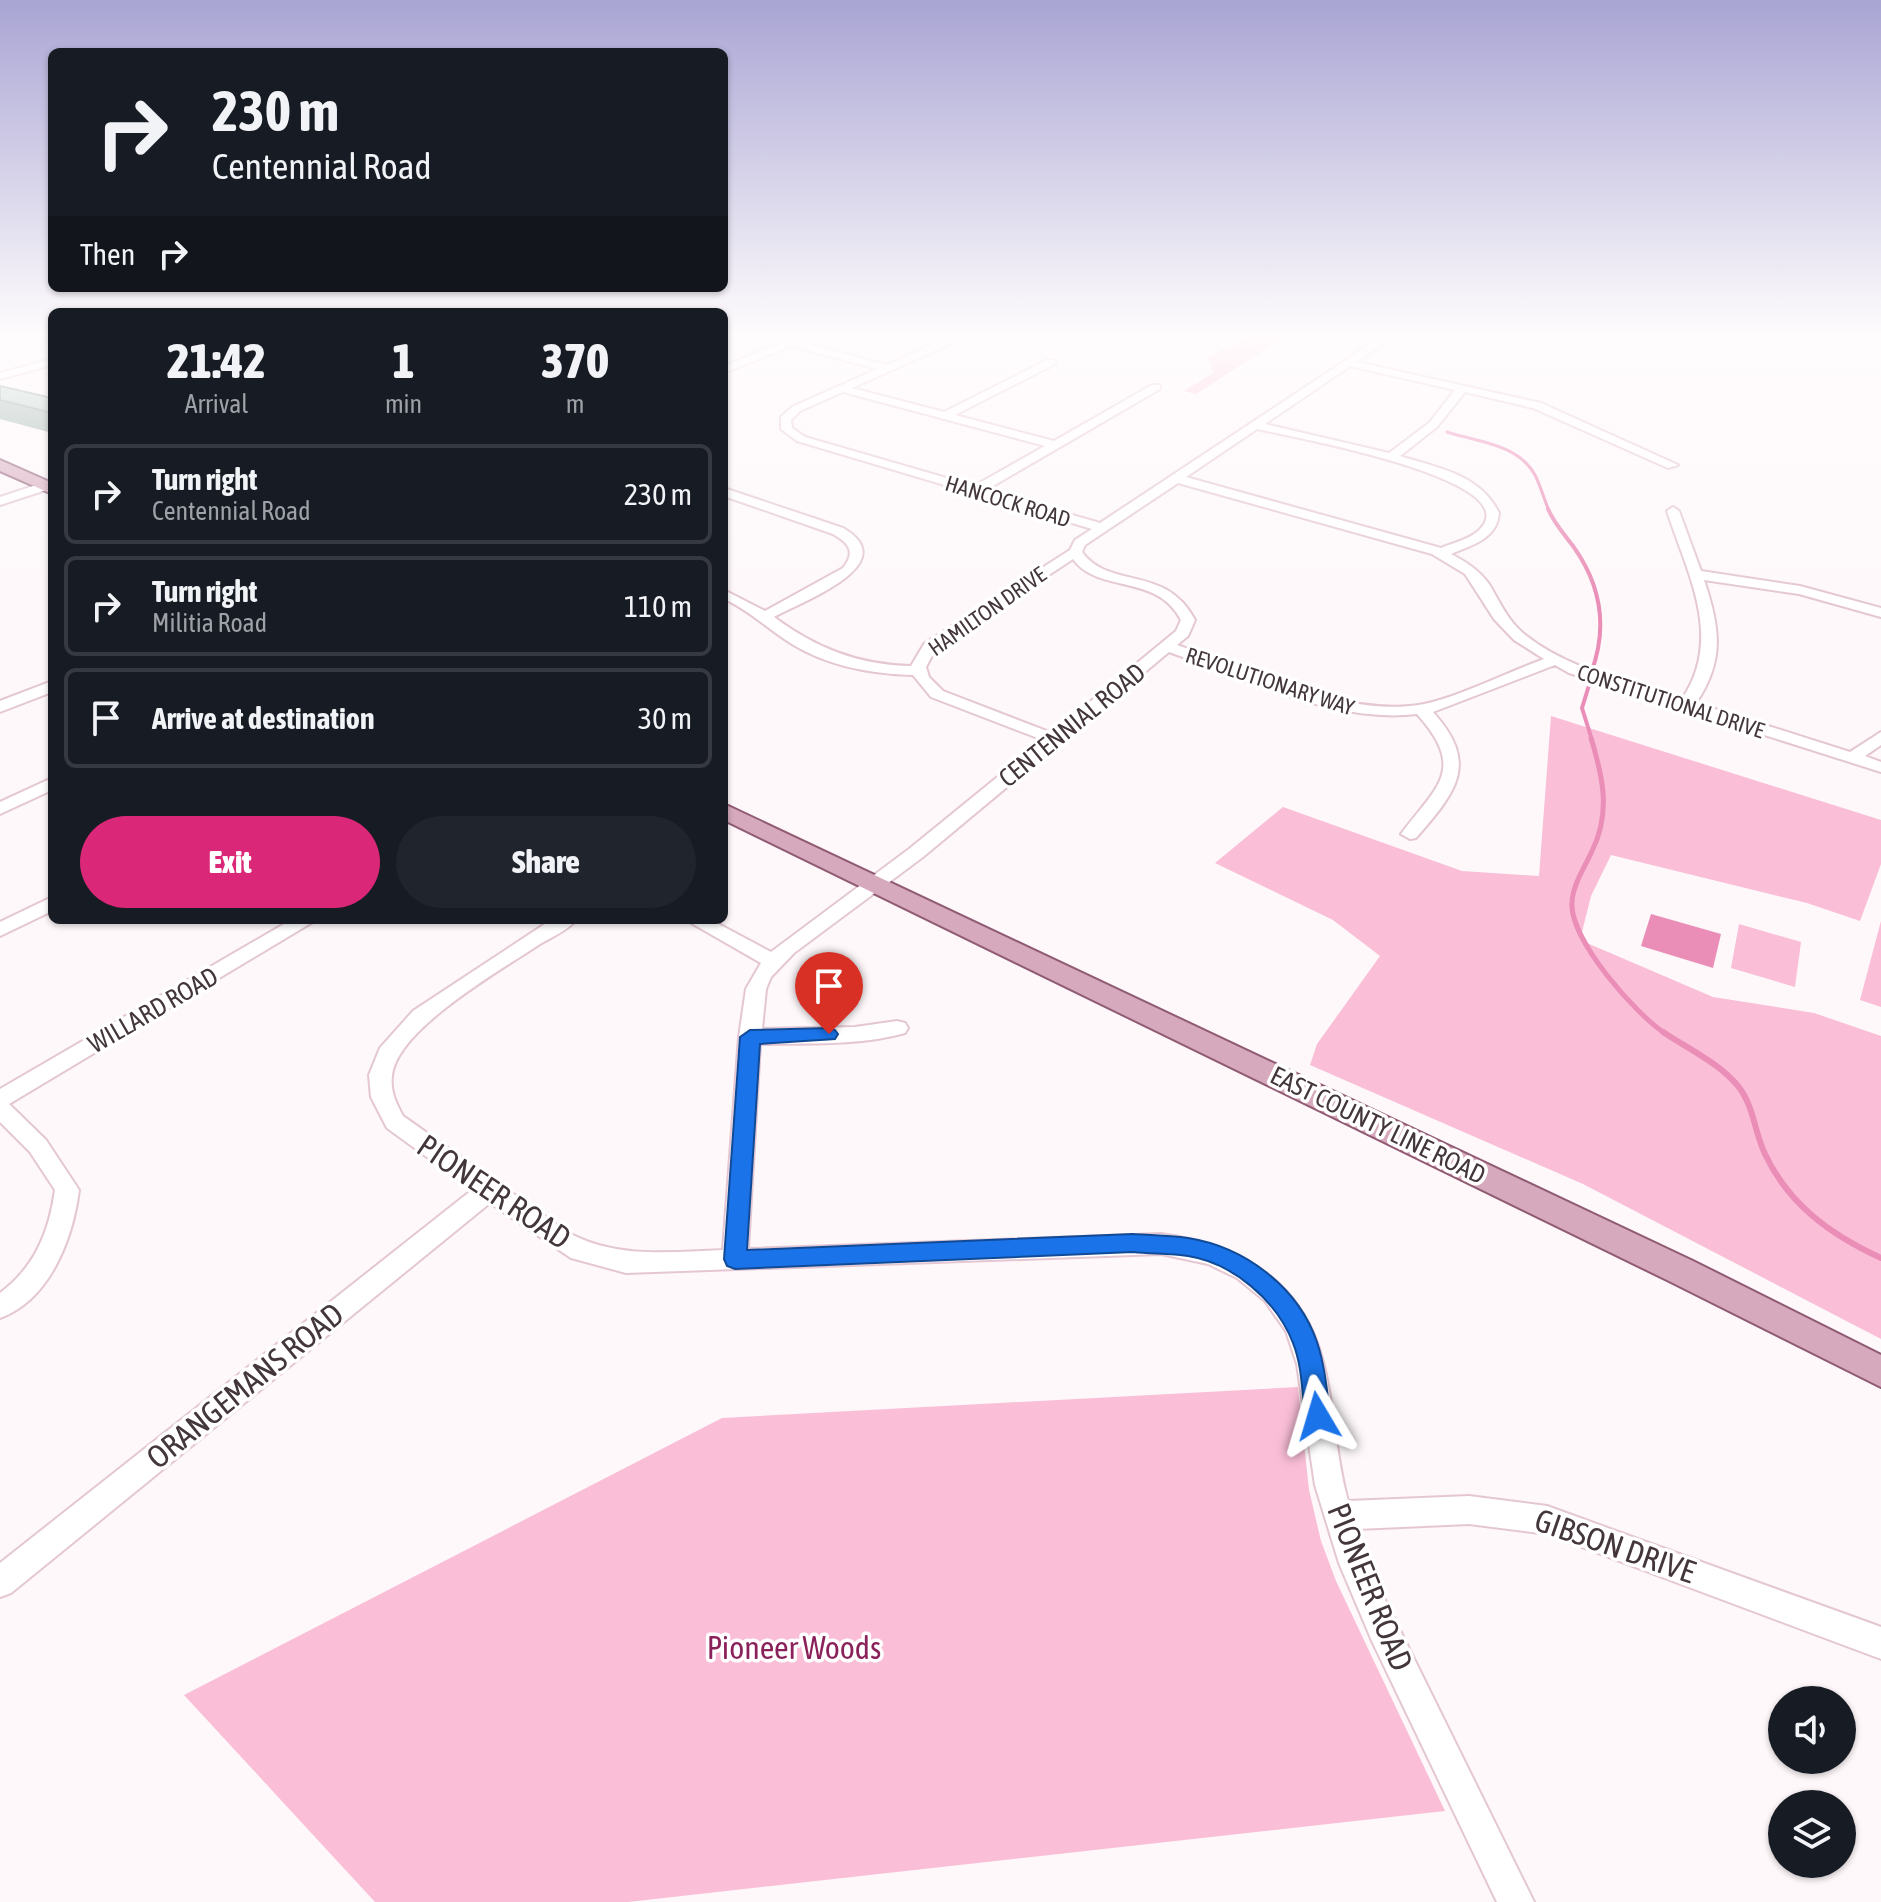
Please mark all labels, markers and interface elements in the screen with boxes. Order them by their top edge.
text: 230 m [212,79,339,143]
icon: right [80,80,184,184]
text: Centennial Road [212,145,432,187]
icon: right [151,232,195,276]
text: Then [80,237,135,271]
text: 21:42 [167,333,266,388]
text: 1 [392,333,415,388]
text: 370 [541,333,609,388]
text: Arrival [185,389,248,419]
text: min [385,389,422,419]
text: m [566,389,584,419]
text: Turn right [152,462,258,496]
street label: HANCOCK ROAD [942,470,1074,532]
icon: right [84,472,128,516]
text: 230 m [624,477,692,511]
text: Centennial Road [152,496,311,526]
street label: HAMILTON DRIVE [923,561,1051,661]
text: Turn right [152,574,258,608]
icon: right [84,584,128,628]
text: 110 m [624,589,692,623]
text: Militia Road [152,608,267,638]
street label: REVOLUTIONARY WAY [1182,641,1358,721]
street label: CENTENNIAL ROAD [993,657,1151,793]
street label: CONSTITUTIONAL DRIVE [1574,659,1768,744]
icon: arrive [84,696,128,740]
text: Arrive at destination [152,701,374,735]
text: 30 m [638,701,692,735]
button: Exit [80,816,380,908]
button: Share [396,816,696,908]
pin [795,952,863,1034]
street label: WILLARD ROAD [83,961,223,1059]
icon: arrive [807,964,851,1008]
street label: EAST COUNTY LINE ROAD [1266,1060,1490,1190]
street label: PIONEER ROAD [411,1127,578,1256]
street label: ORANGEMANS ROAD [139,1295,350,1476]
position arrow [1276,1374,1360,1458]
street label: PIONEER ROAD [1320,1498,1421,1676]
street label: GIBSON DRIVE [1530,1501,1701,1590]
park label: Pioneer Woods [707,1629,881,1666]
map controls [1768,1686,1856,1878]
button: sound [1768,1686,1856,1774]
button: layers [1768,1790,1856,1878]

